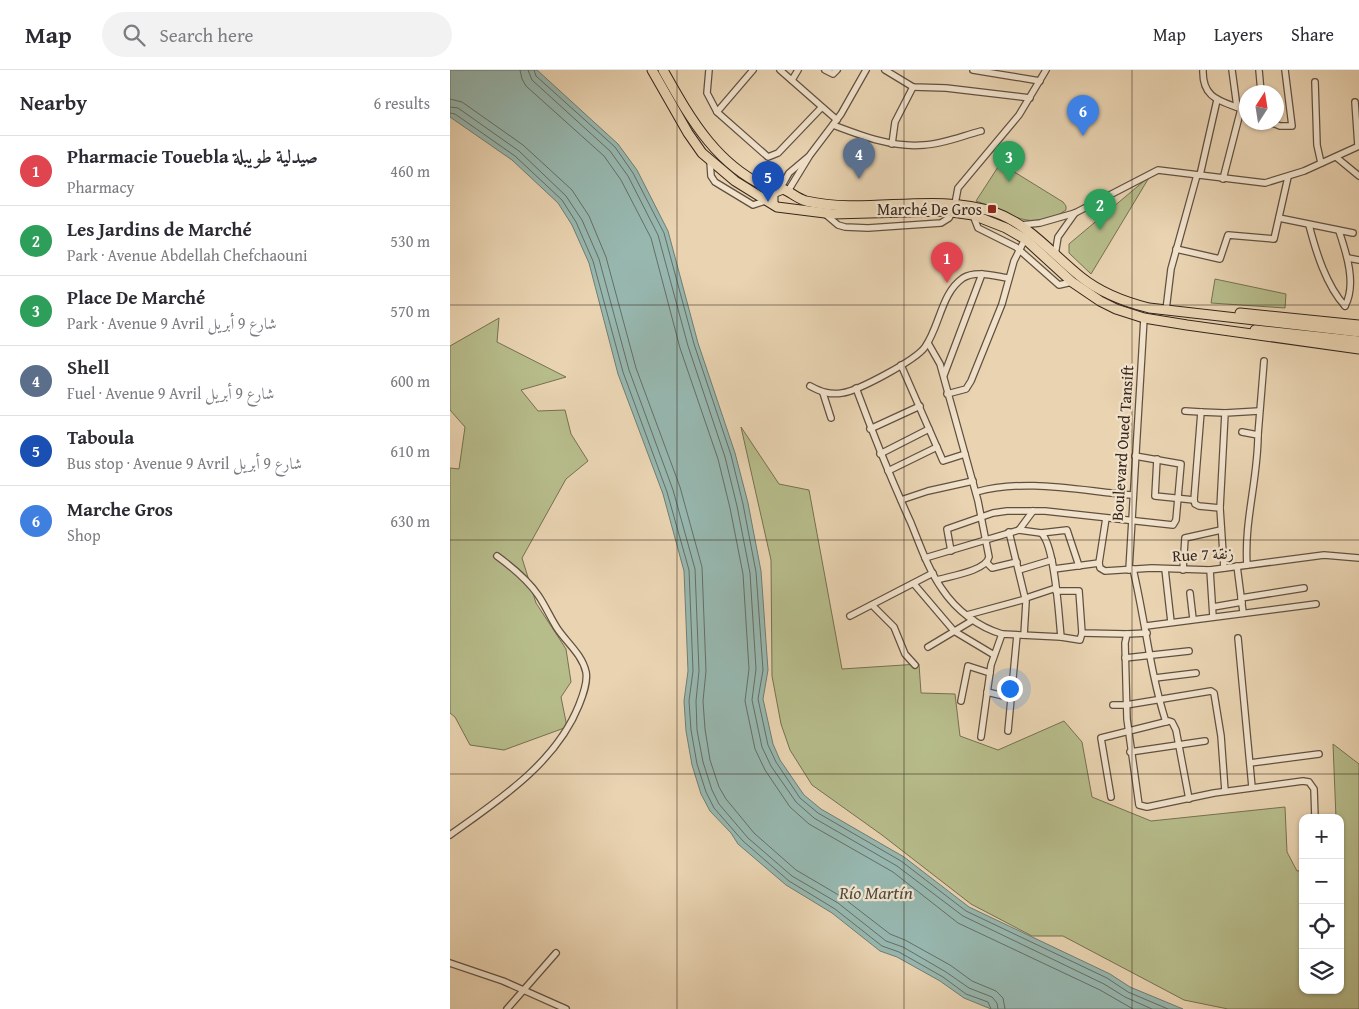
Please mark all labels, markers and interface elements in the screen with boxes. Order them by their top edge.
search box [102,12,452,57]
text: Map [25,17,72,52]
icon: search [120,21,148,49]
text: Search here [160,21,253,49]
text: Map [1153,21,1186,48]
text: Layers [1214,21,1263,48]
text: Share [1291,21,1334,48]
north arrow [1239,85,1284,130]
text: Nearby [20,87,87,118]
text: 6 results [373,91,430,115]
pin: 6 [1067,95,1099,136]
pin: 4 [843,138,875,179]
pin: 3 [993,141,1025,182]
text: Pharmacie Touebla صيدلية طويبلة [67,142,318,170]
text: 1 [32,159,40,183]
text: 460 m [390,159,430,183]
pin: 5 [752,161,784,202]
text: Pharmacy [67,175,134,199]
pin: 2 [1084,189,1116,230]
place label: Marché De Gros [877,197,982,221]
marker: Marché De Gros [986,203,998,215]
text: Les Jardins de Marché [67,215,252,243]
text: 2 [32,229,40,253]
text: 530 m [390,229,430,253]
pin: 1 [931,242,963,283]
text: Park · Avenue Abdellah Chefchaouni [67,243,307,267]
text: Place De Marché [67,283,205,311]
text: 3 [32,299,40,323]
text: 570 m [390,299,430,323]
text: Park · Avenue 9 Avril شارع 9 أبريل [67,311,277,335]
text: Shell [67,353,109,381]
street label: Boulevard Oued Tansift [1105,364,1139,522]
text: 4 [32,369,40,393]
text: 600 m [390,369,430,393]
text: Fuel · Avenue 9 Avril شارع 9 أبريل [67,381,274,405]
text: Taboula [67,423,134,451]
text: 5 [32,439,40,463]
text: 610 m [390,439,430,463]
text: Bus stop · Avenue 9 Avril شارع 9 أبريل [67,451,302,475]
text: Marche Gros [67,495,173,523]
text: 6 [32,509,40,533]
text: 630 m [390,509,430,533]
text: Shop [67,523,101,547]
street label: Rue 7 زنقة [1172,540,1234,568]
your location [997,676,1023,702]
map controls [1299,814,1344,994]
button: + [1299,814,1344,859]
button: − [1299,859,1344,904]
water label: Río Martín [838,879,913,906]
button: locate [1299,904,1344,949]
button: layers [1299,949,1344,994]

